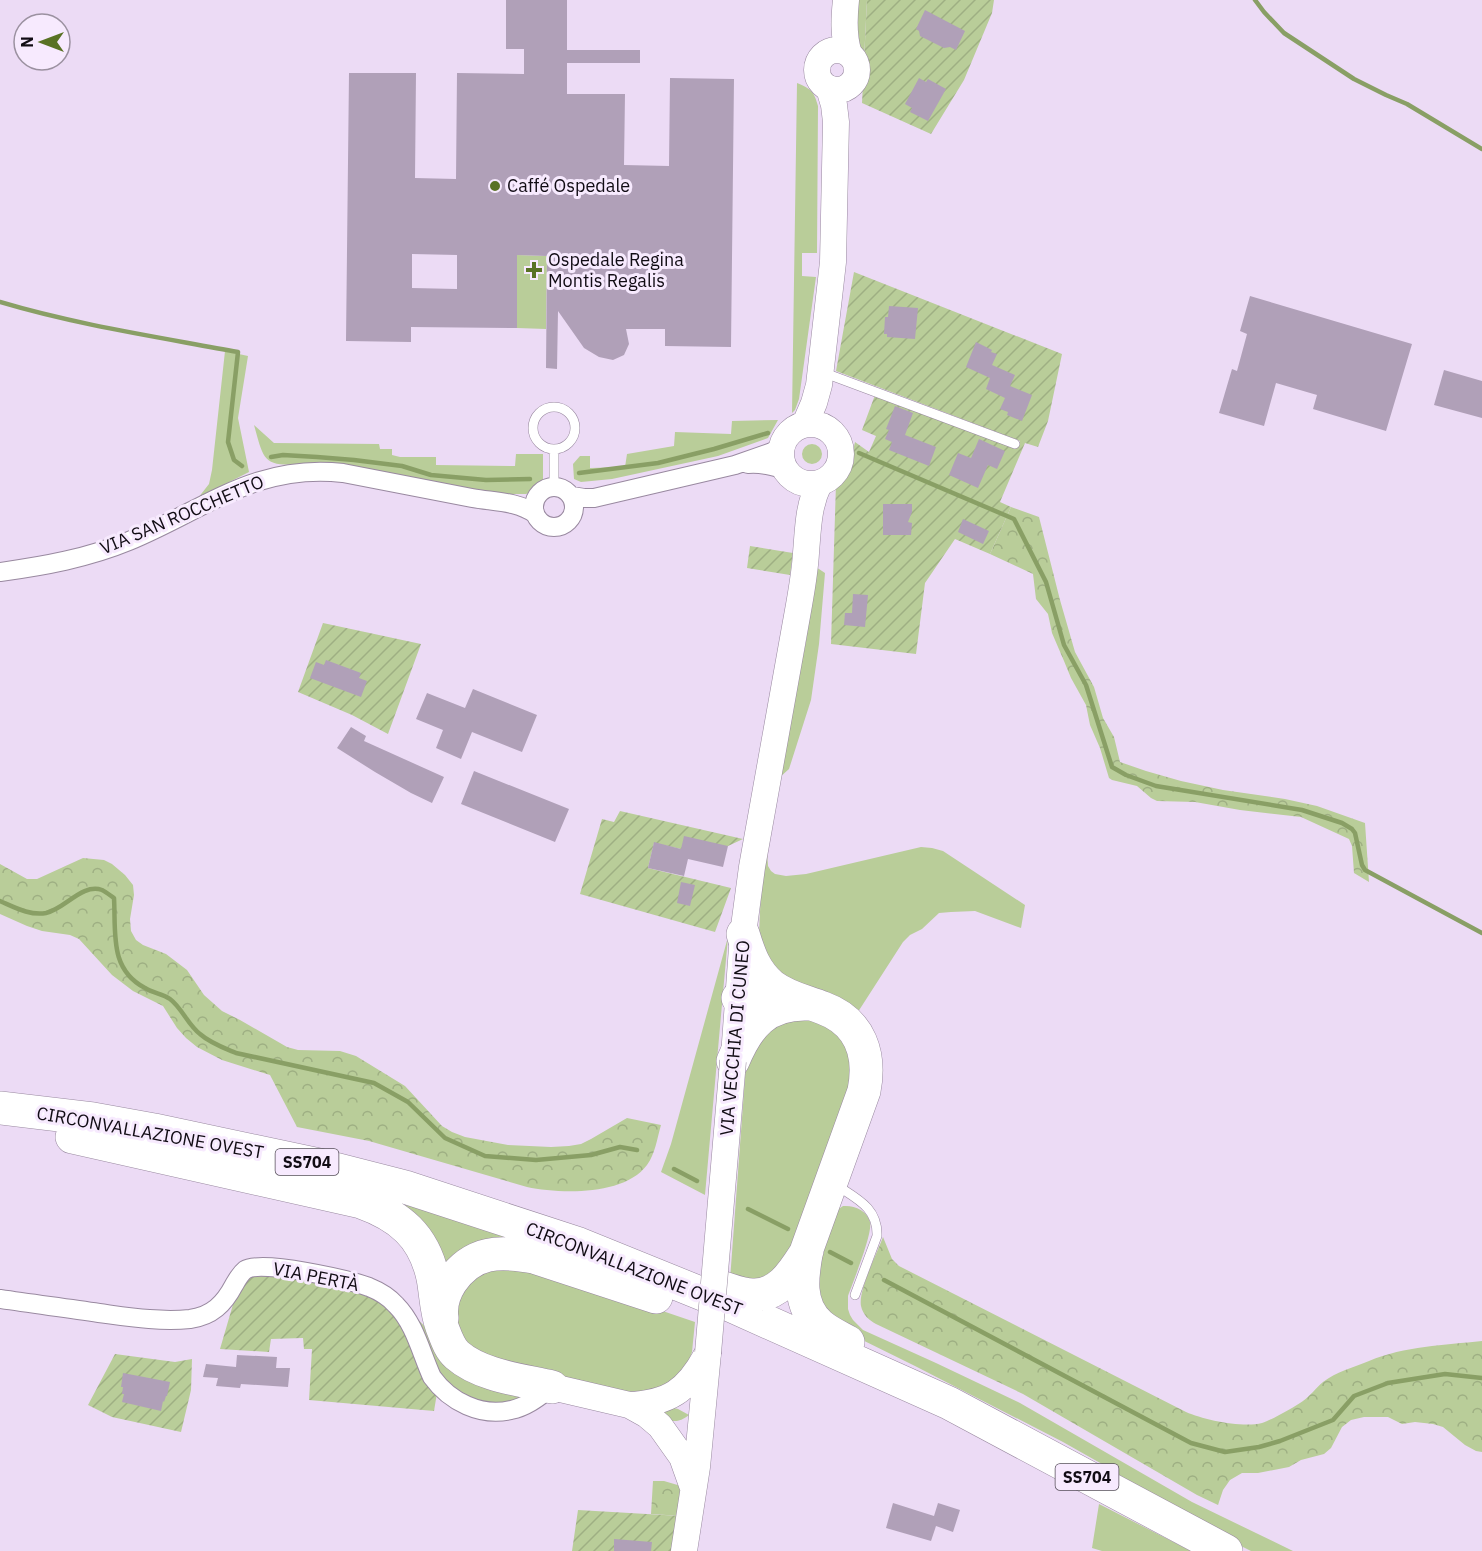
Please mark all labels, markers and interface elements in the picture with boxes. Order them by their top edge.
north arrow [12,12,72,72]
text: N [17,36,37,48]
place label: Caffé Ospedale [507,174,630,197]
marker: Caffé Ospedale [488,179,502,193]
place label: Ospedale Regina Montis Regalis [548,248,684,292]
marker: Ospedale Regina Montis Regalis [525,261,543,279]
street label: VIA SAN ROCCHETTO [96,470,267,559]
street label: VIA VECCHIA DI CUNEO [714,939,755,1137]
street label: CIRCONVALLAZIONE OVEST [35,1101,265,1164]
road number: SS704 [276,1149,338,1175]
street label: CIRCONVALLAZIONE OVEST [523,1217,746,1321]
street label: VIA PERTÀ [271,1257,361,1296]
road number: SS704 [1056,1464,1118,1490]

